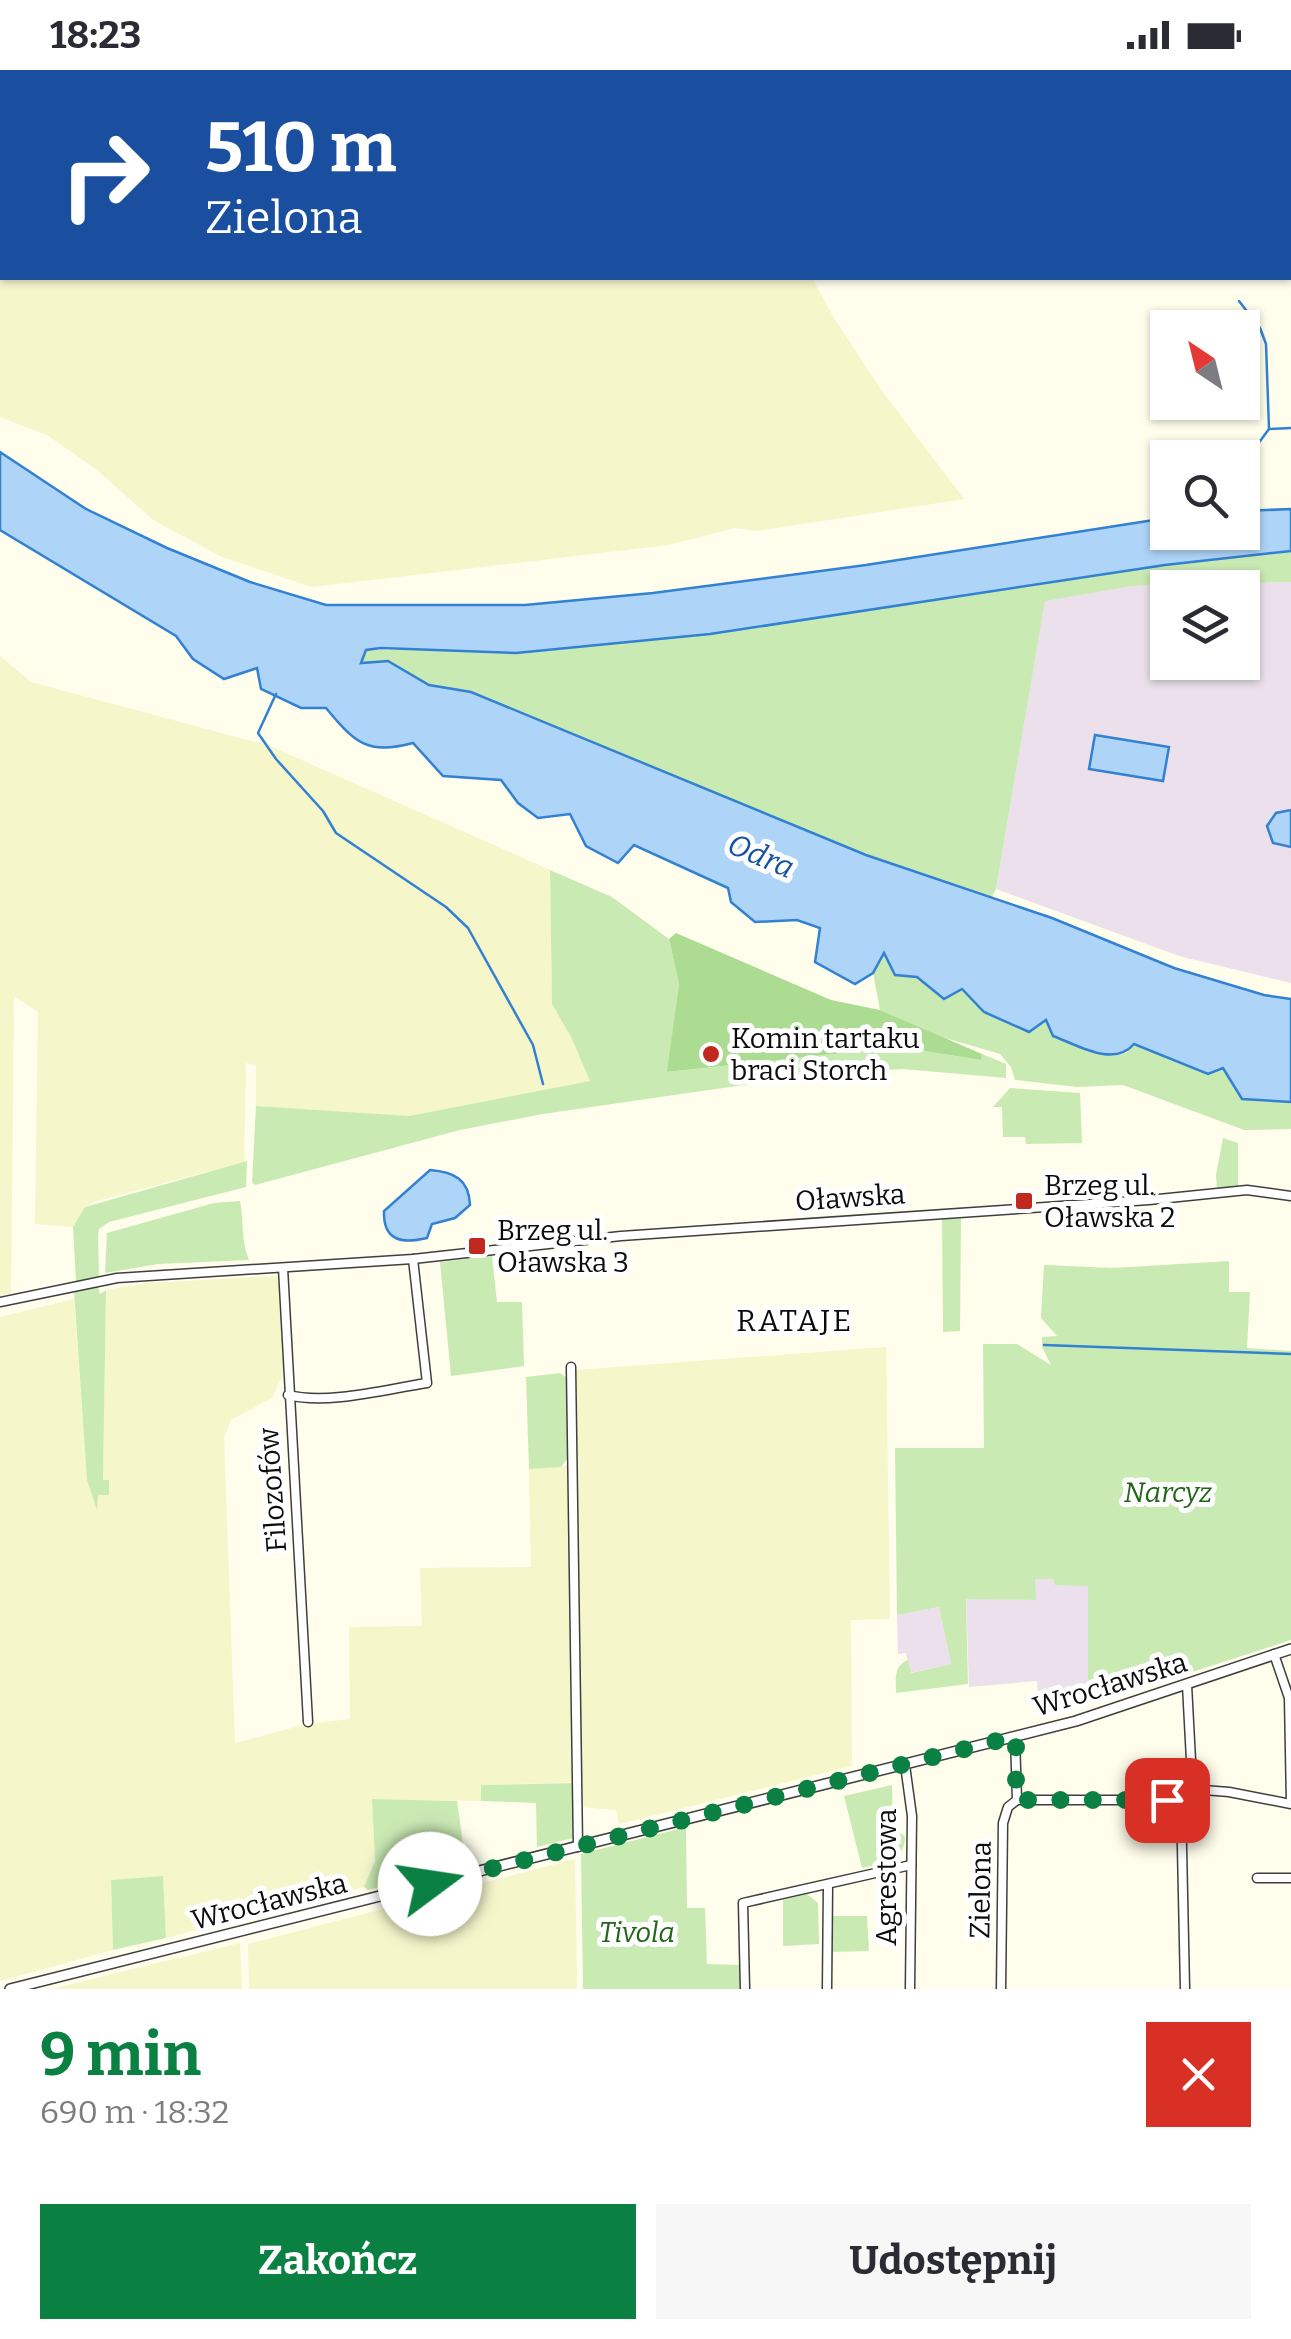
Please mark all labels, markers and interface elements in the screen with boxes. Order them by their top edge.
text: 18:23 [50,12,141,58]
text: 510 m [205,106,396,190]
icon: right [40,110,170,240]
text: Zielona [205,191,362,245]
north arrow [1150,310,1260,420]
map controls [1150,310,1260,680]
button: search [1150,440,1260,550]
button: layers [1150,570,1260,680]
water label: Odra [722,826,800,886]
place label: Komin tartaku braci Storch [731,1022,920,1087]
marker: Komin tartaku braci Storch [700,1043,722,1065]
place label: Brzeg ul. Oławska 2 [1044,1169,1175,1234]
street label: Oławska [794,1177,906,1218]
marker: Brzeg ul. Oławska 2 [1013,1190,1035,1212]
place label: Brzeg ul. Oławska 3 [497,1214,629,1279]
marker: Brzeg ul. Oławska 3 [466,1235,488,1257]
district label: RATAJE [736,1303,854,1339]
street label: Filozofów [252,1426,293,1553]
park label: Narcyz [1124,1476,1212,1509]
street label: Wrocławska [1029,1645,1191,1724]
pin [1125,1758,1210,1843]
icon: arrive [1140,1773,1195,1828]
street label: Agrestowa [870,1808,903,1946]
position arrow [378,1832,482,1936]
street label: Zielona [963,1841,998,1939]
street label: Wrocławska [188,1866,350,1937]
park label: Tivola [599,1916,675,1949]
text: 9 min [40,2019,201,2091]
button: close [1146,2022,1251,2127]
text: 690 m · 18:32 [40,2093,229,2131]
button: Zakończ [40,2204,636,2319]
button: Udostępnij [656,2204,1251,2319]

